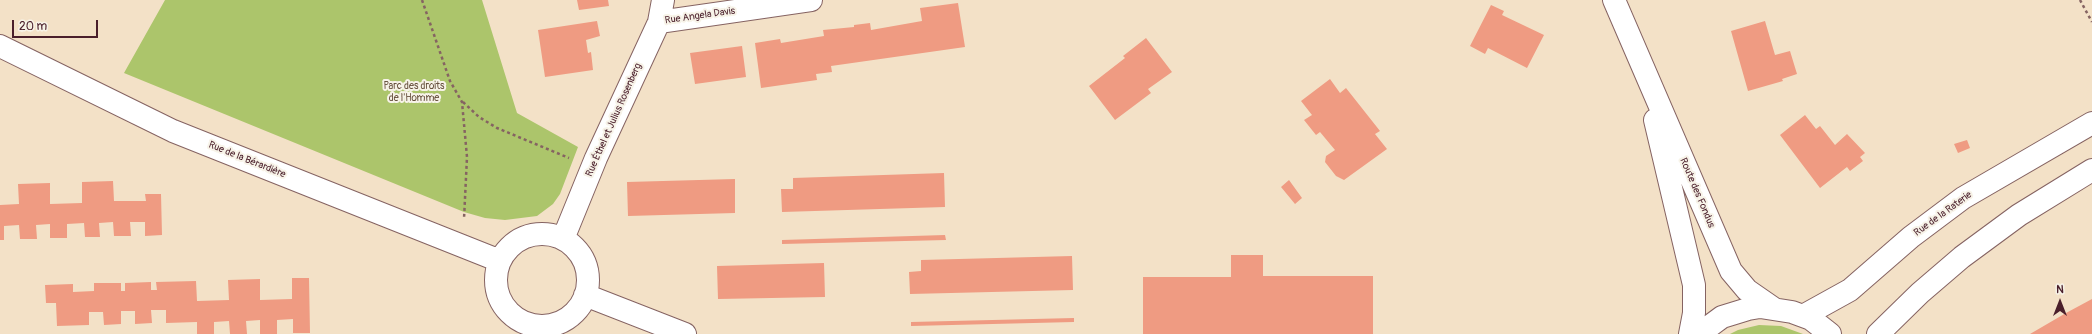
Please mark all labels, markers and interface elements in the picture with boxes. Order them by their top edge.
street label: Rue Angela Davis [664,5,736,27]
scale bar [14,12,100,38]
text: 20 m [19,19,47,34]
street label: Rue Éthel et Julius Rosenberg [584,61,644,179]
park label: Parc des droits de l'Homme [383,80,445,104]
street label: Rue de la Bérardière [207,139,287,181]
street label: Route des Fondus [1677,156,1717,230]
street label: Rue de la Raterie [1912,189,1974,239]
north arrow [2040,282,2080,322]
text: N [2056,283,2064,296]

